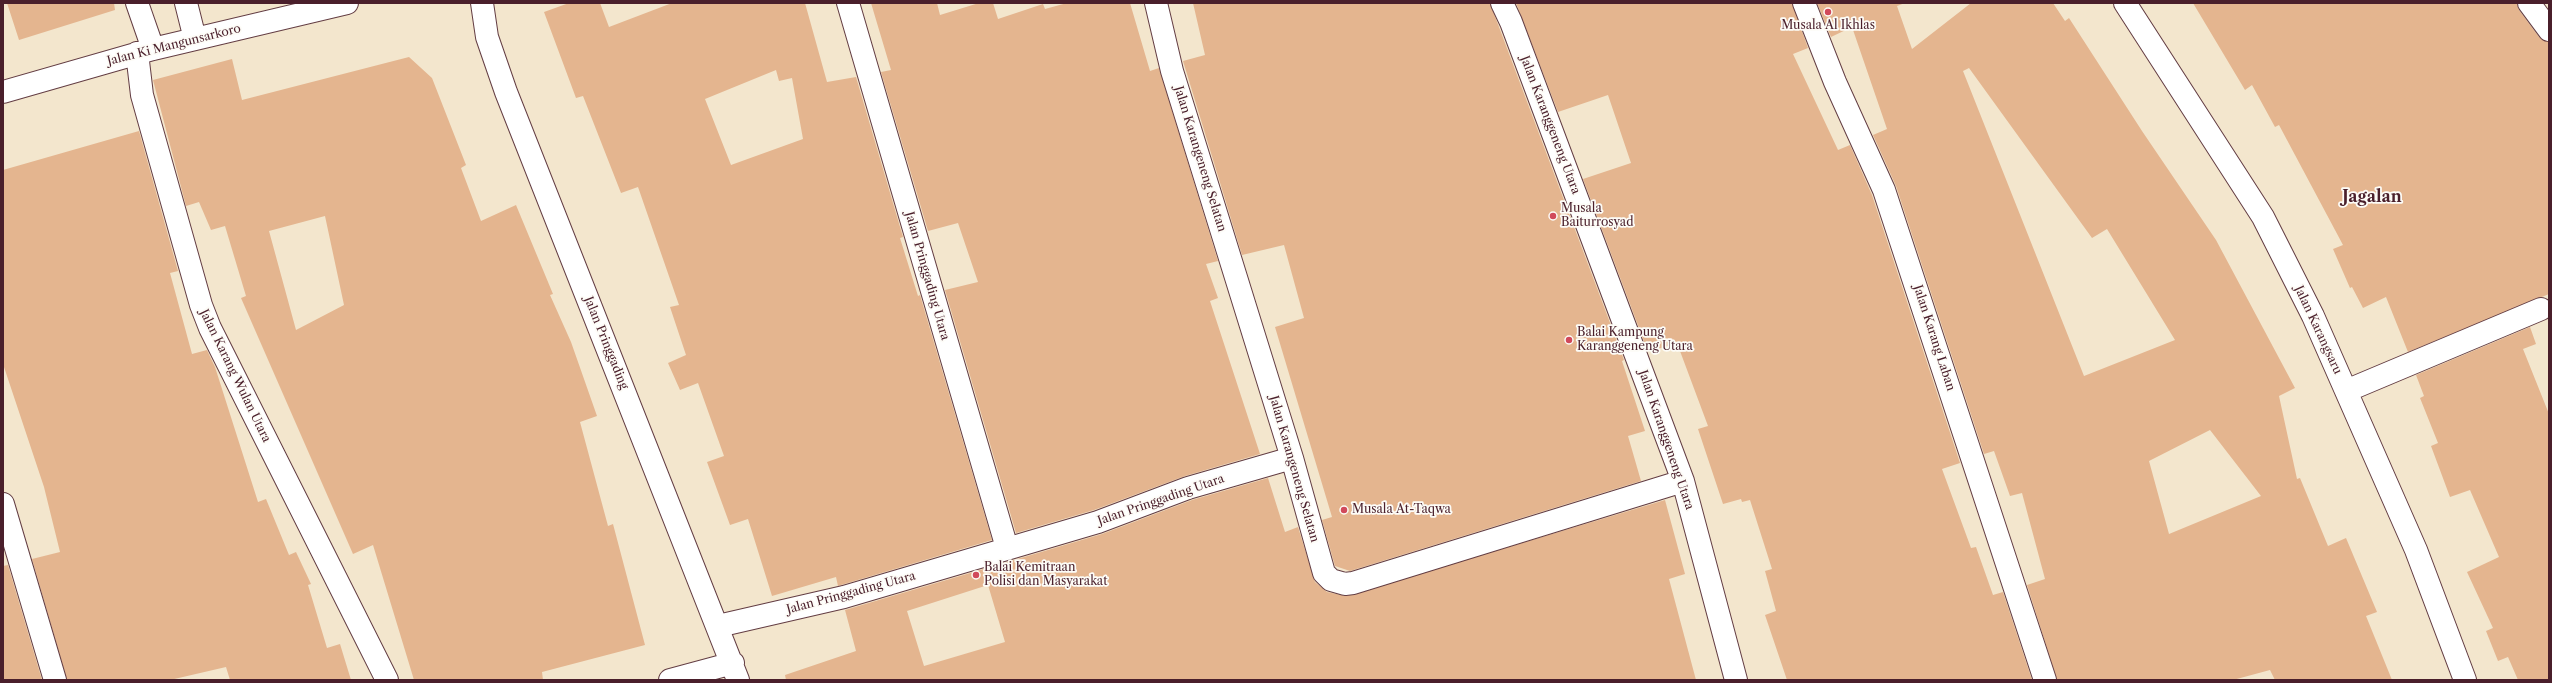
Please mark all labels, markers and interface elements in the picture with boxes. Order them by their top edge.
marker: Musala Al Ikhlas [1823,7,1833,17]
place label: Musala Al Ikhlas [1781,19,1875,33]
street label: Jalan Ki Mangunsarkoro [106,21,242,69]
street label: Jalan Karanggeneng Utara [1517,54,1583,196]
street label: Jalan Karangeneng Selatan [1171,84,1229,234]
district label: Jagalan [2342,187,2402,207]
place label: Musala Baiturrosyad [1561,202,1633,230]
street label: Jalan Pringgading Utara [902,210,952,342]
marker: Musala Baiturrosyad [1548,211,1558,221]
street label: Jalan Karang Laban [1910,283,1958,393]
street label: Jalan Karangsaru [2291,284,2345,376]
street label: Jalan Pringgading [581,294,631,392]
street label: Jalan Karang Wulan Utara [196,307,274,445]
place label: Balai Kampung Karanggeneng Utara [1577,326,1693,354]
marker: Balai Kampung Karanggeneng Utara [1564,335,1574,345]
street label: Jalan Karanggeneng Utara [1635,368,1697,512]
street label: Jalan Karangeneng Selatan [1266,394,1322,544]
street label: Jalan Pringgading Utara [1096,472,1226,528]
place label: Musala At-Taqwa [1352,503,1451,517]
marker: Musala At-Taqwa [1339,505,1349,515]
place label: Balai Kemitraan Polisi dan Masyarakat [984,561,1107,589]
street label: Jalan Pringgading Utara [785,569,917,617]
marker: Balai Kemitraan Polisi dan Masyarakat [971,570,981,580]

